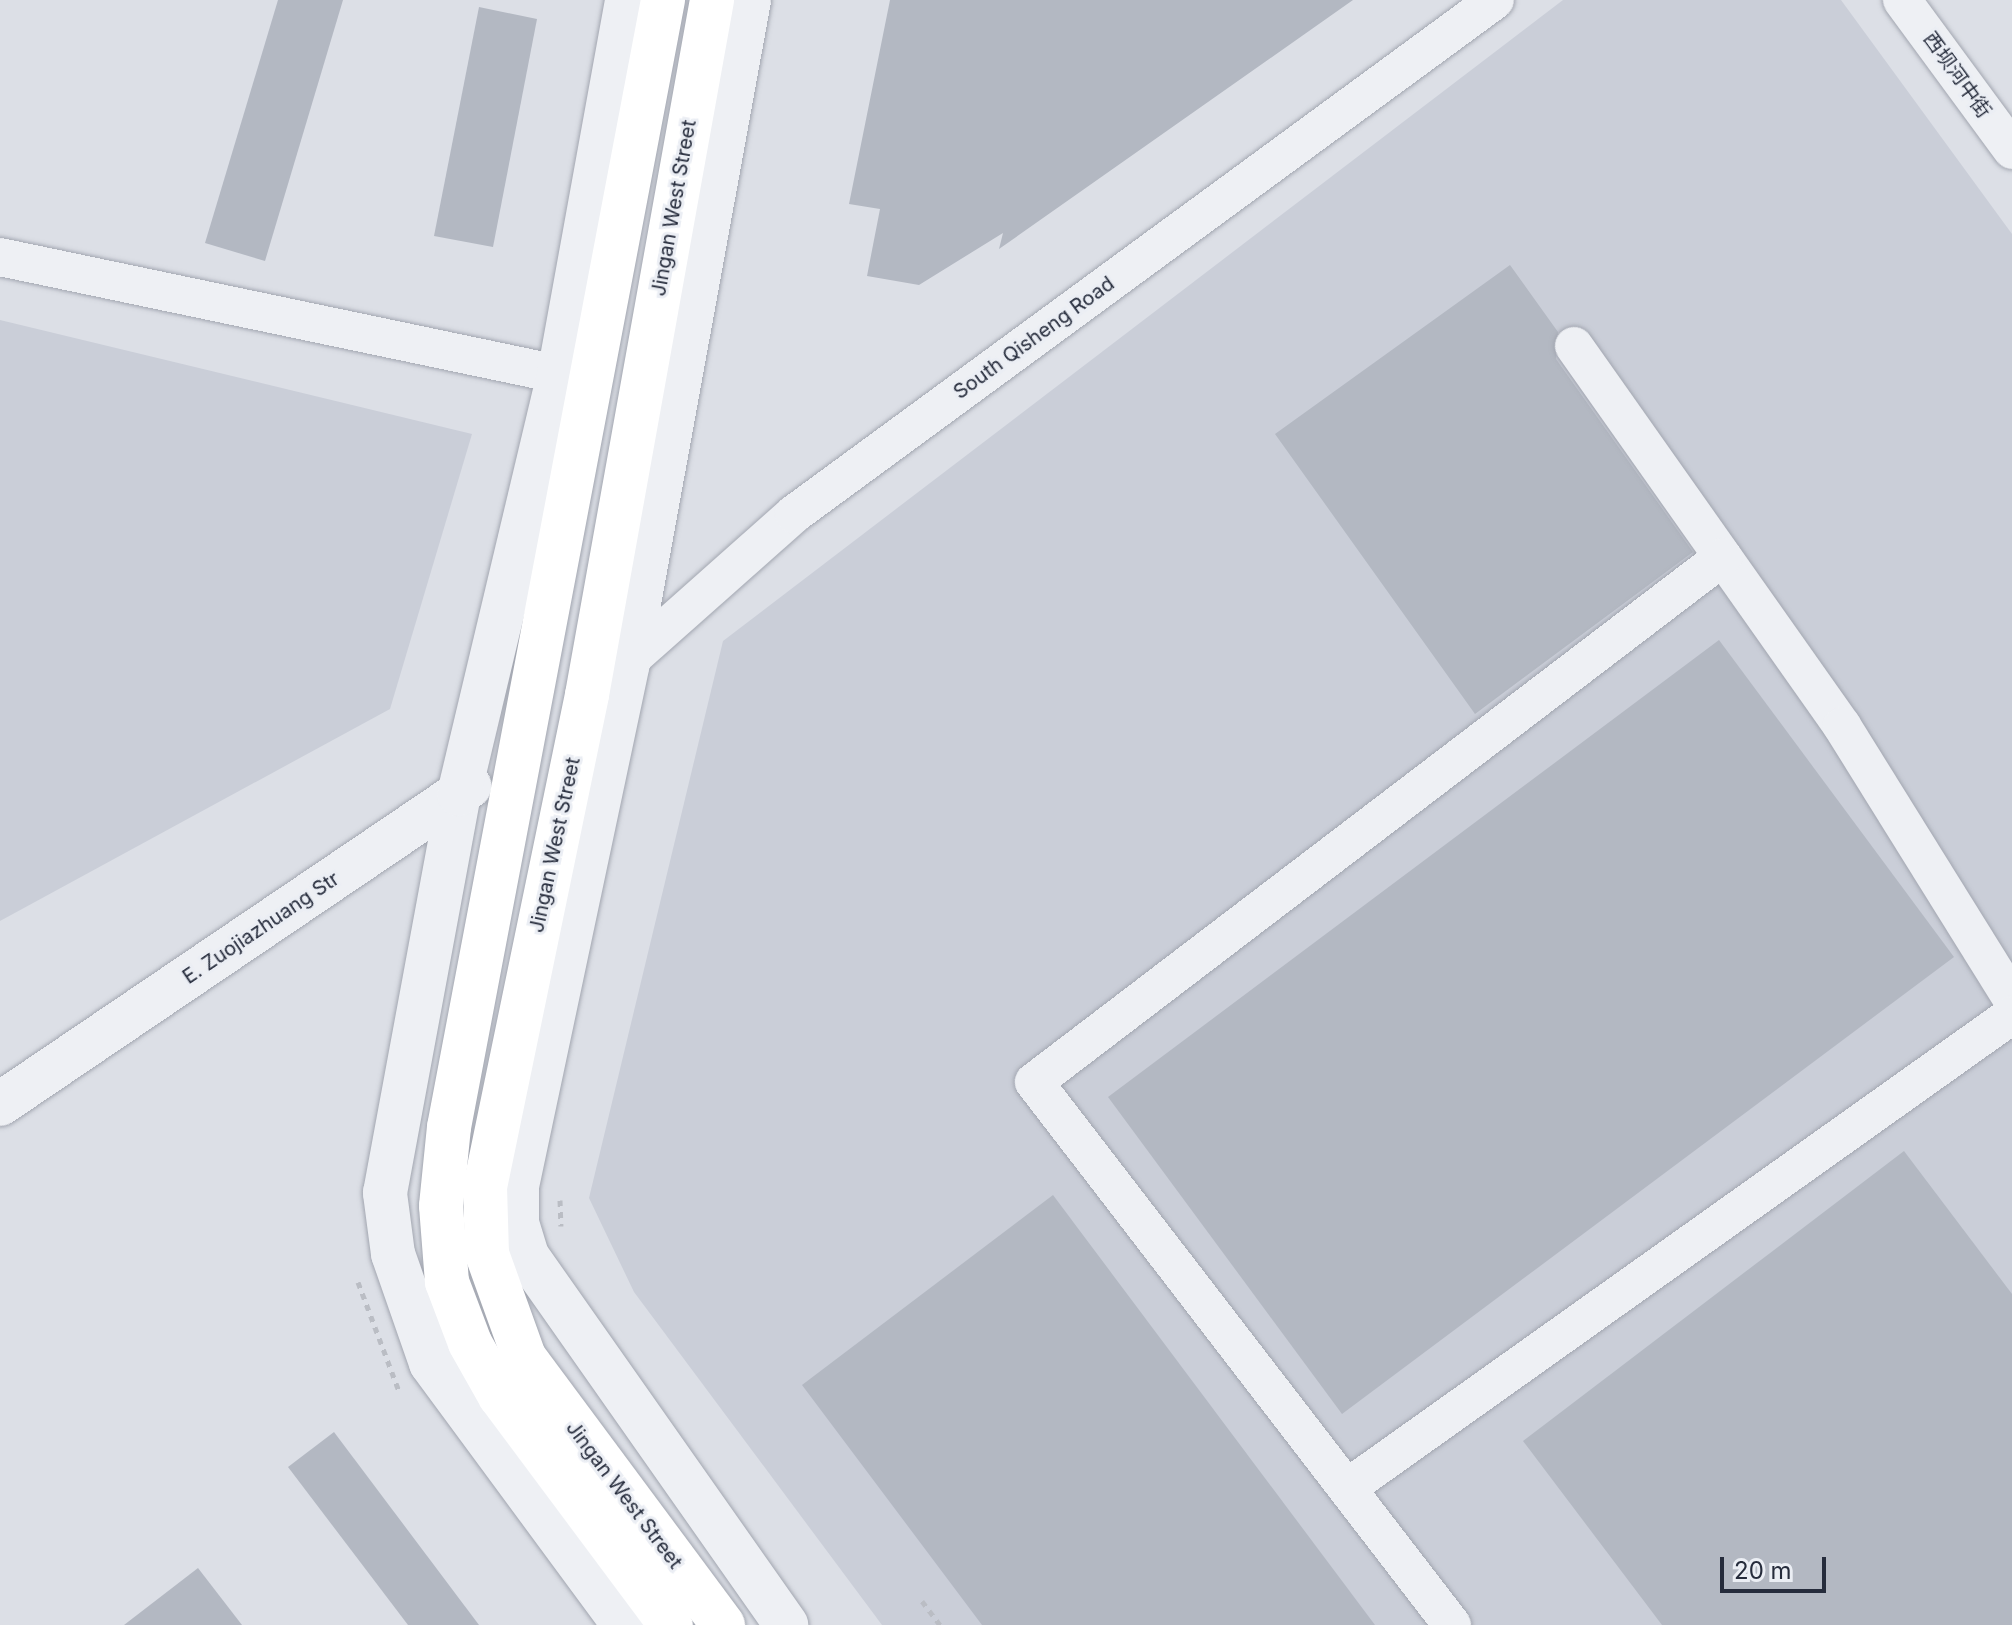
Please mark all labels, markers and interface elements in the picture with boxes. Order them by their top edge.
street label: 西坝河中街 [1918,27,1996,123]
street label: Jingan West Street [647,118,701,298]
street label: South Qisheng Road [949,272,1119,404]
street label: Jingan West Street [525,755,585,935]
street label: E. Zuojiazhuang Str [178,867,344,989]
street label: Jingan West Street [561,1416,687,1574]
scale bar [1724,1541,1830,1591]
text: 20 m [1734,1556,1792,1585]

